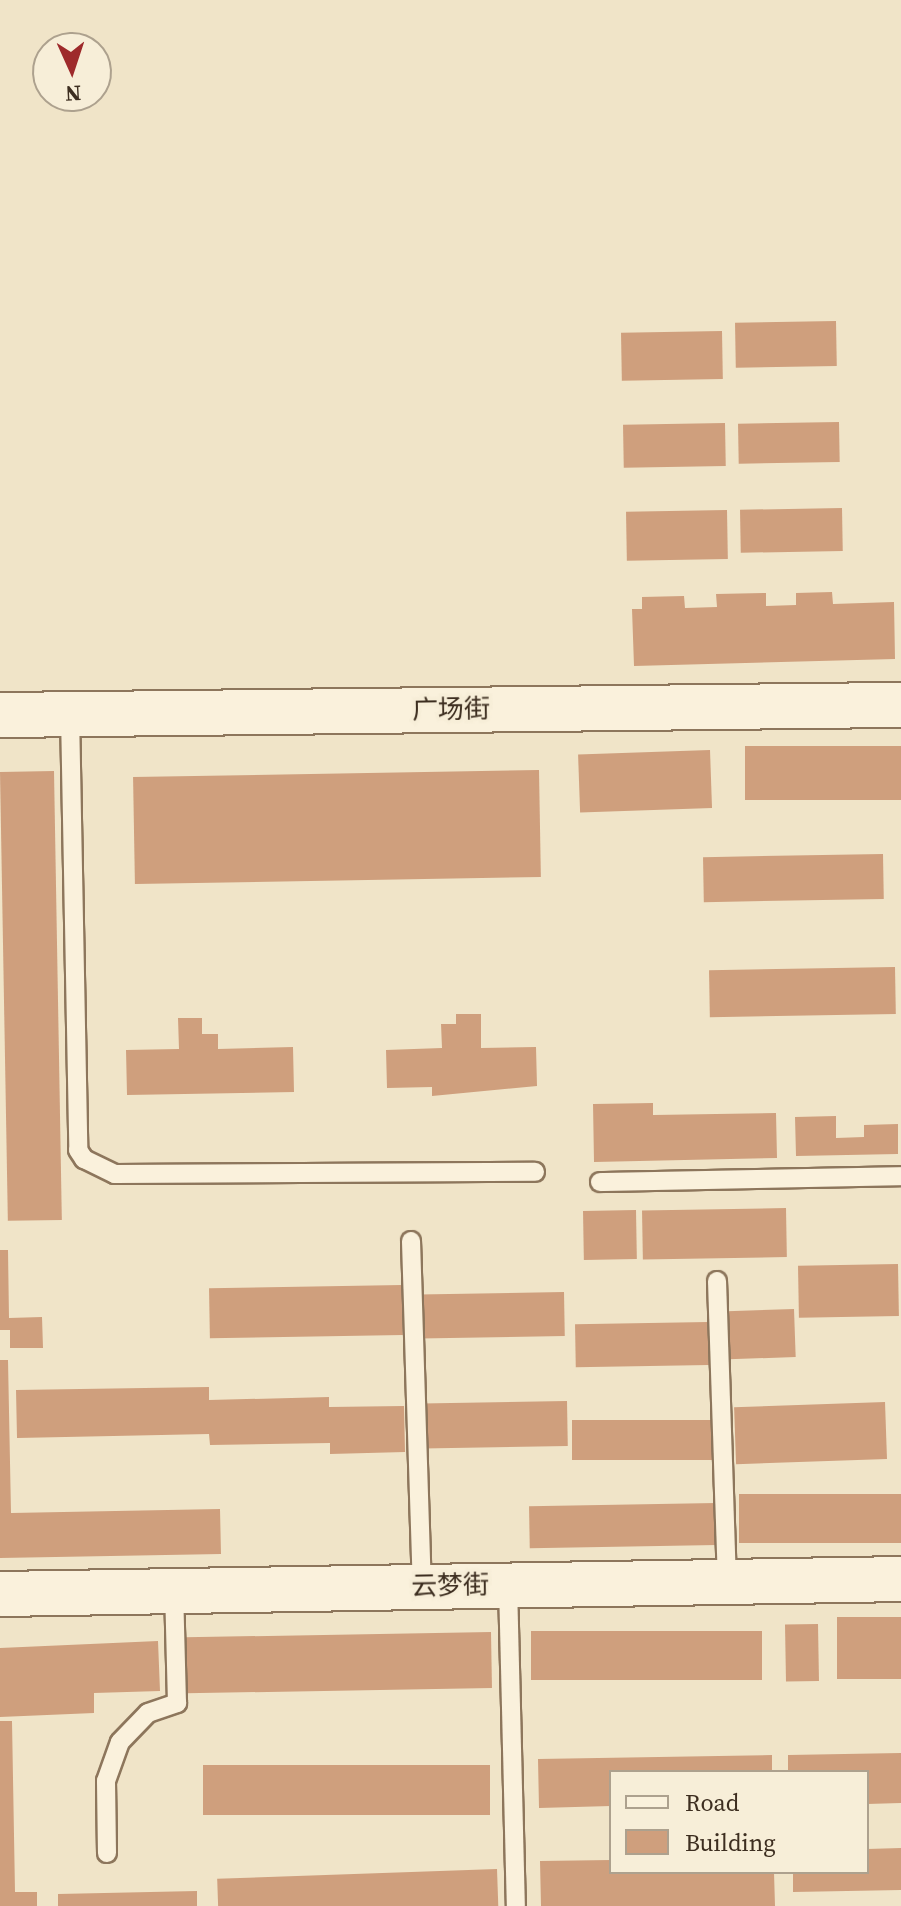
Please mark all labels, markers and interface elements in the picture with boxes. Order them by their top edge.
north arrow [32,32,112,112]
text: N [64,79,82,109]
street label: 广场街 [412,694,490,726]
street label: 云梦街 [411,1570,489,1602]
legend [609,1770,869,1874]
text: Road [685,1786,739,1819]
text: Building [685,1826,776,1859]

